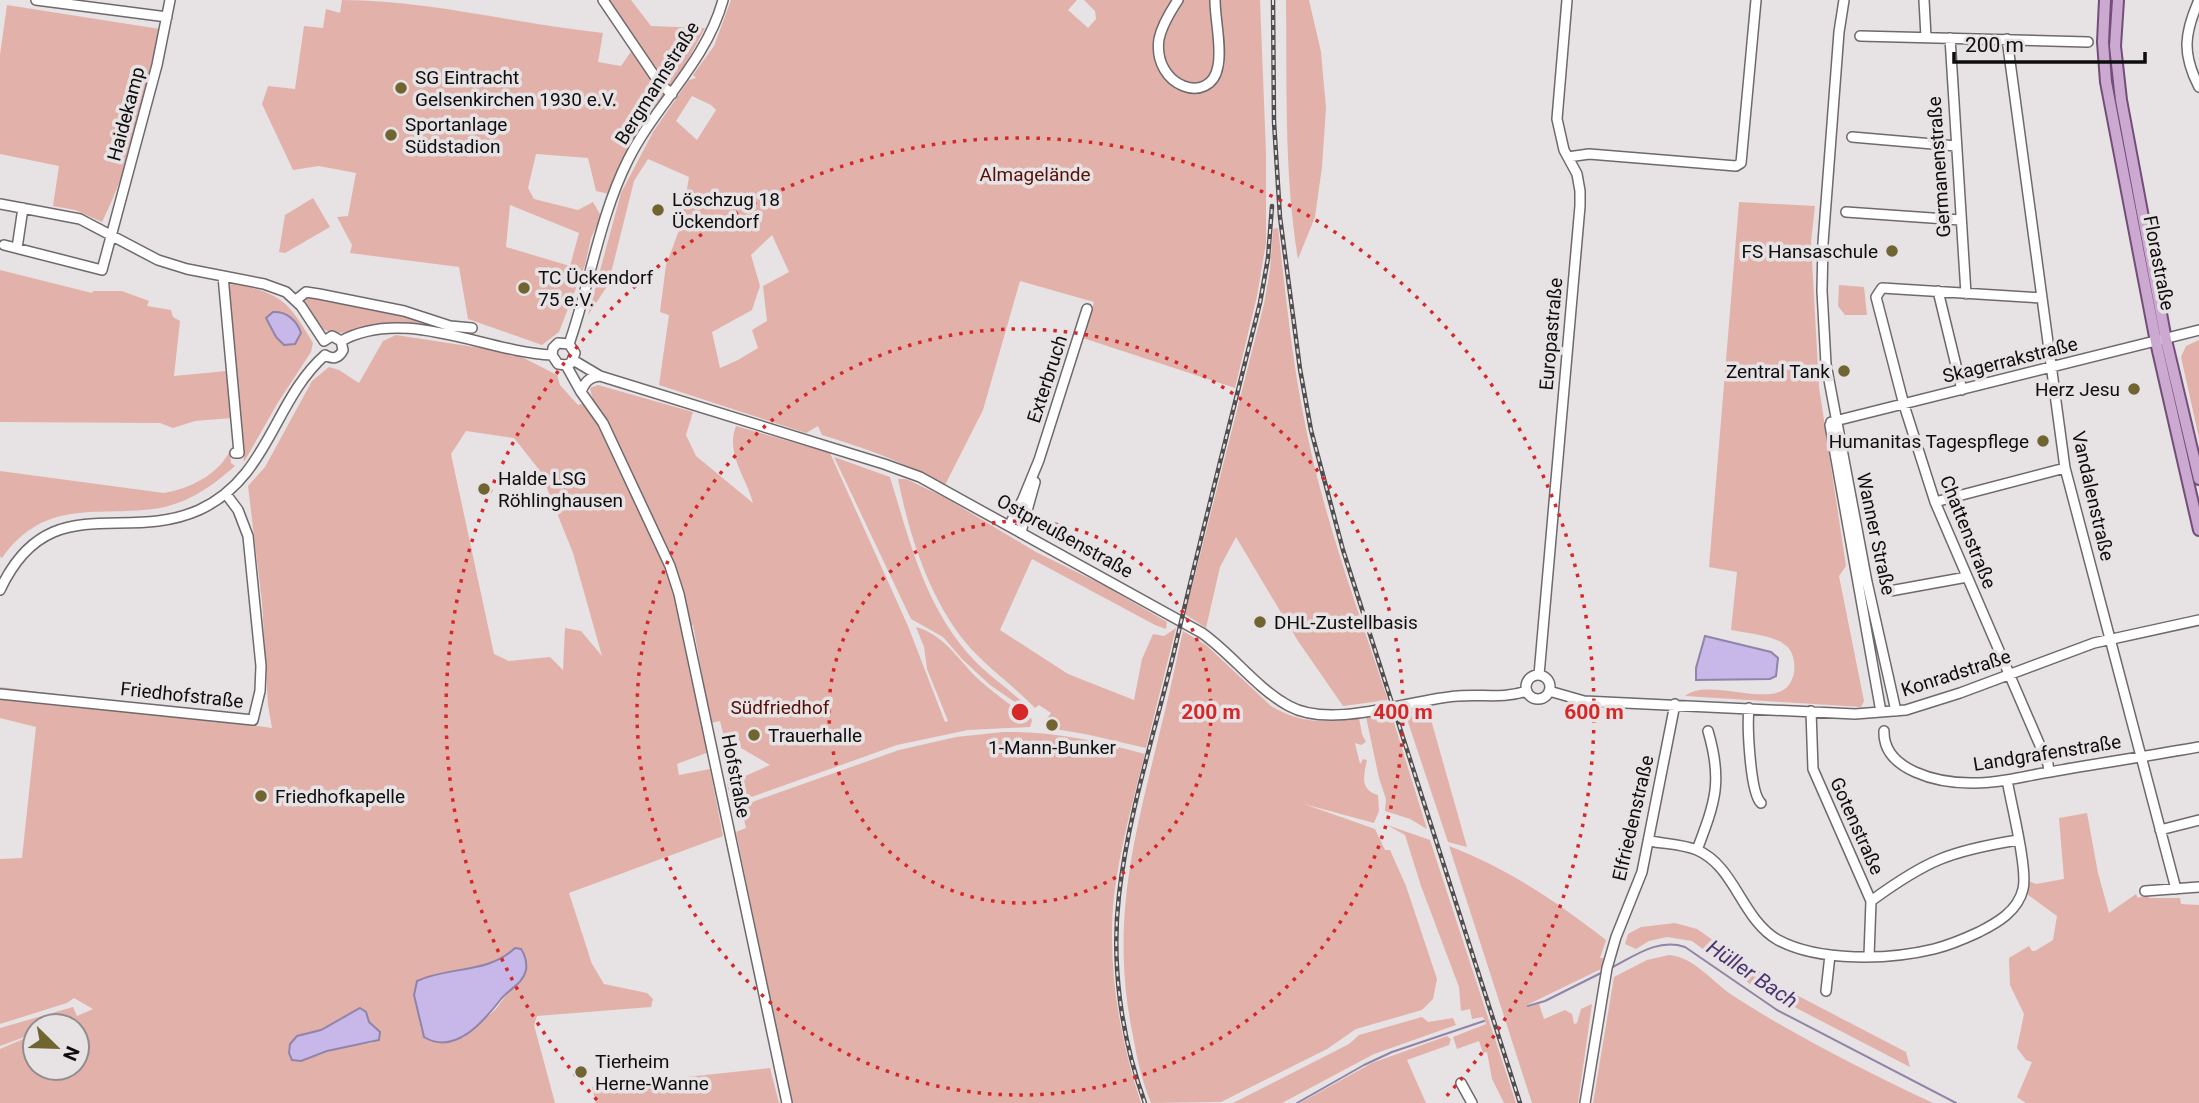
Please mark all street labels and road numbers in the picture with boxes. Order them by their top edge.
street label: Bergmannstraße [610,17,704,149]
street label: Haidekamp [102,64,150,164]
street label: Germanenstraße [1923,96,1955,238]
street label: Florastraße [2139,214,2179,312]
street label: Europastraße [1535,277,1567,391]
street label: Exterbruch [1022,332,1072,426]
street label: Skagerrakstraße [1940,332,2080,388]
street label: Vandalenstraße [2067,429,2119,563]
street label: Wanner Straße [1852,471,1900,597]
street label: Chattenstraße [1935,472,2001,592]
street label: Ostpreußenstraße [993,489,1137,583]
street label: Konradstraße [1898,644,2014,702]
street label: Friedhofstraße [119,677,245,713]
street label: Landgrafenstraße [1971,730,2123,776]
street label: Hofstraße [717,732,755,820]
street label: Elfriedenstraße [1607,753,1659,883]
street label: Gotenstraße [1825,774,1889,878]

